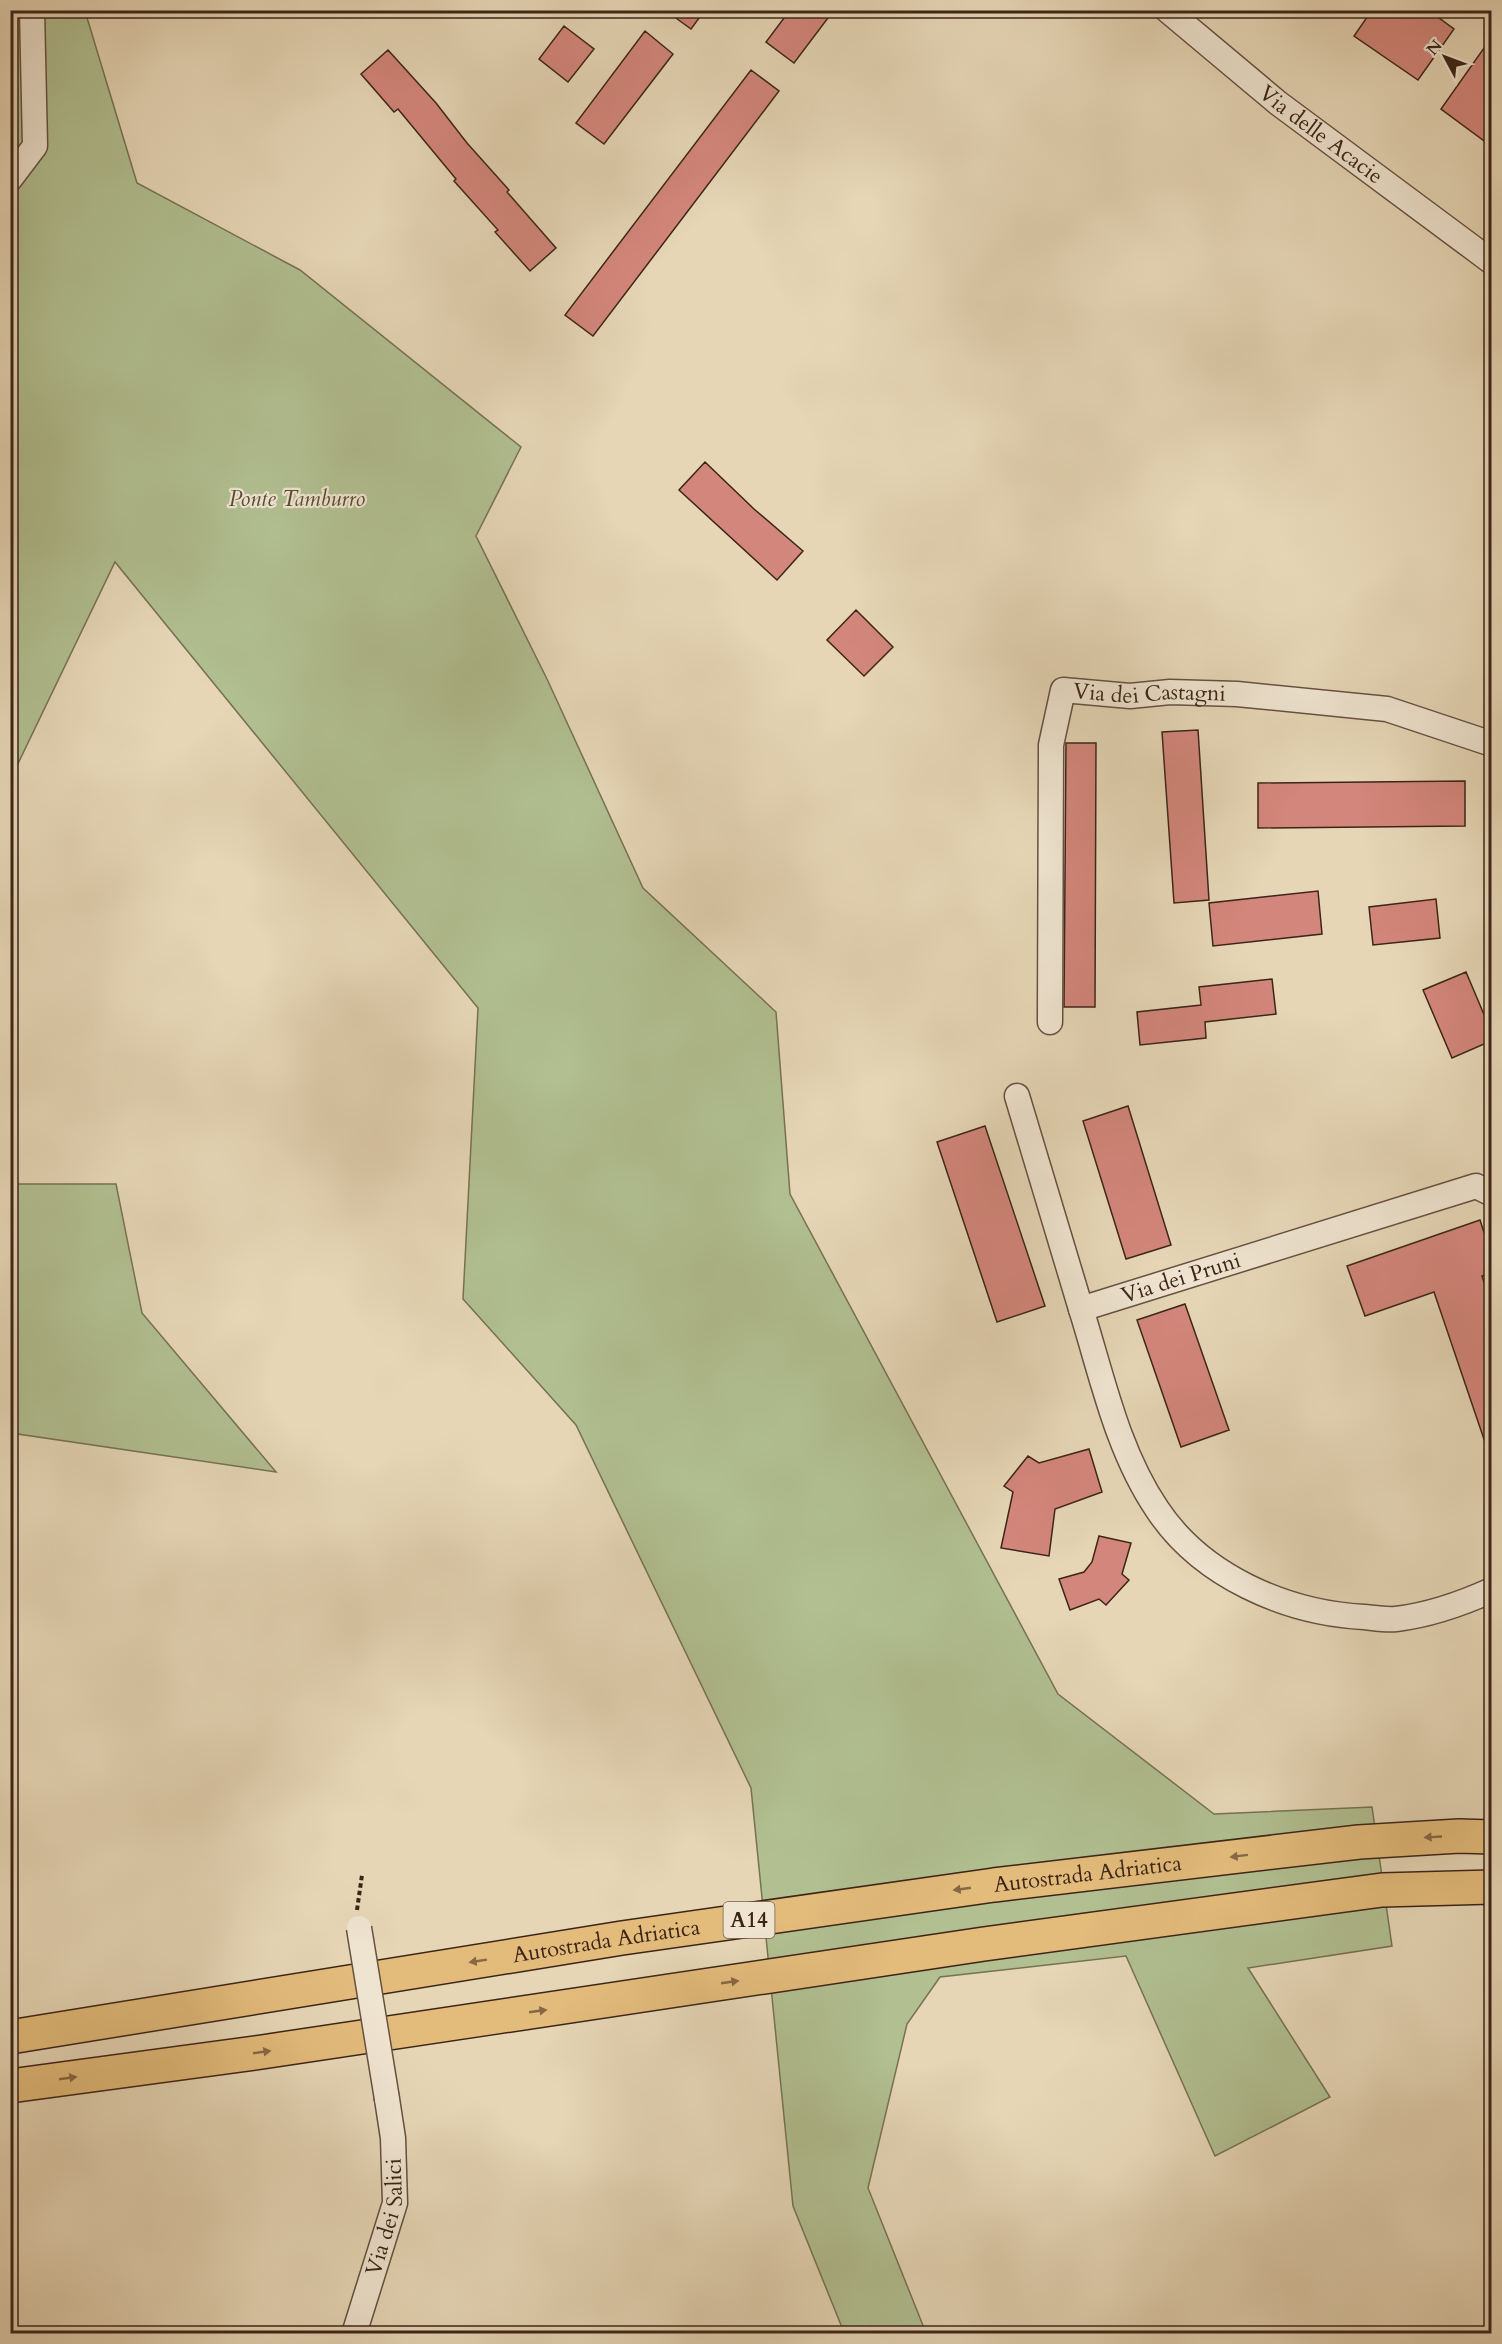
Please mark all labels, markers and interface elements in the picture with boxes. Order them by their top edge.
north arrow [1415,27,1475,87]
text: N [1422,35,1447,60]
street label: Via delle Acacie [1252,78,1389,191]
park label: Ponte Tamburro [229,484,365,514]
street label: Via dei Castagni [1072,676,1226,711]
street label: Via dei Pruni [1117,1245,1244,1311]
one-way arrow [1424,1833,1443,1842]
street label: Autostrada Adriatica [992,1848,1184,1900]
one-way arrow [1229,1851,1248,1860]
one-way arrow [952,1885,971,1894]
road number: A14 [724,1902,774,1938]
street label: Autostrada Adriatica [510,1912,703,1970]
one-way arrow [469,1957,488,1966]
one-way arrow [721,1977,740,1986]
one-way arrow [528,2006,547,2015]
one-way arrow [252,2047,271,2056]
one-way arrow [59,2074,78,2083]
street label: Via dei Salici [358,2158,410,2279]

